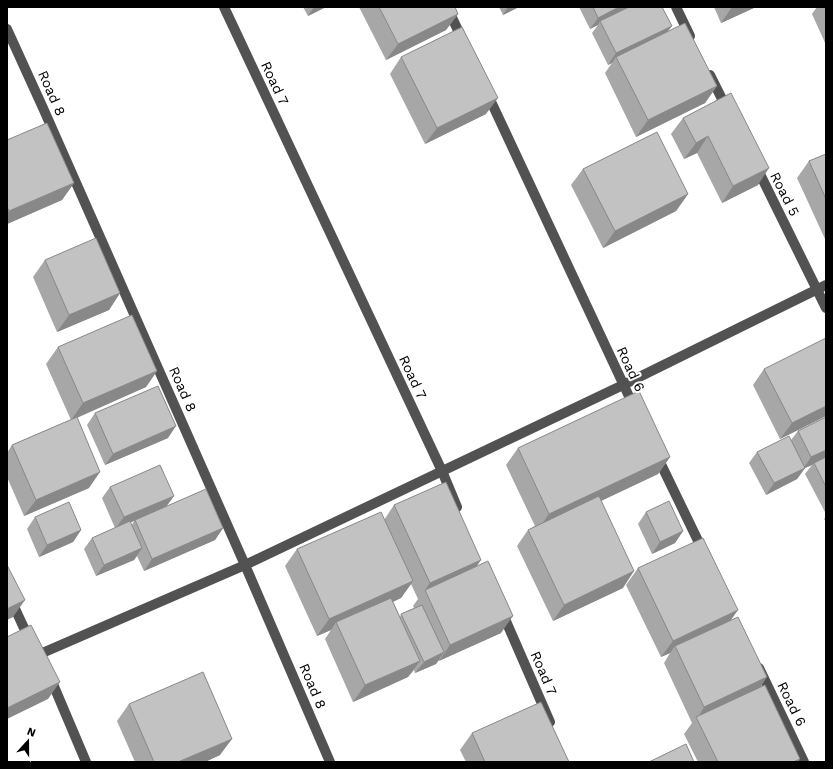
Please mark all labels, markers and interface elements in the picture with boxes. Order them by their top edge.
street label: Road 7 [258,59,292,107]
street label: Road 8 [35,68,69,118]
street label: Road 5 [767,169,803,219]
street label: Road 6 [614,344,648,394]
street label: Road 7 [396,353,430,401]
street label: Road 8 [166,364,200,414]
street label: Road 7 [528,649,560,698]
street label: Road 8 [296,661,330,711]
street label: Road 6 [774,679,810,729]
north arrow [8,721,48,761]
text: N [25,725,38,740]

